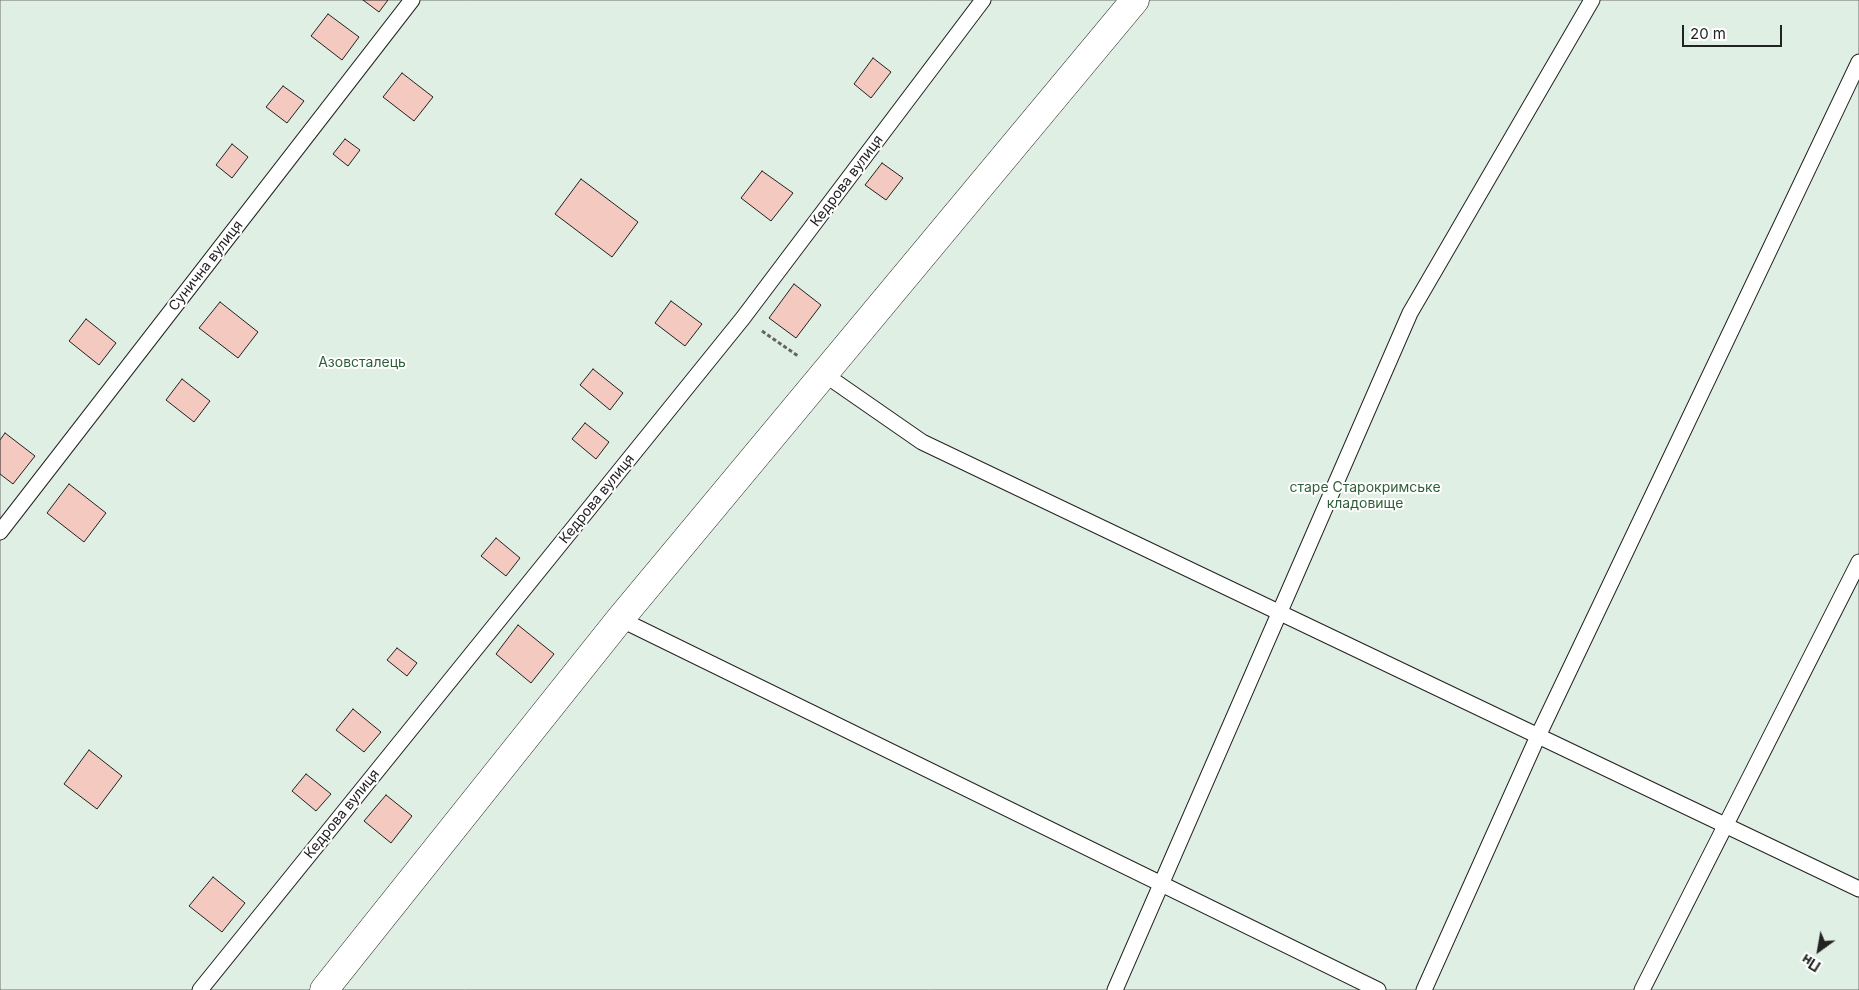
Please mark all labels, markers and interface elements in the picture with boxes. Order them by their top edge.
scale bar [1684,15,1784,47]
text: 20 m [1690,24,1726,43]
street label: Кедрова вулиця [807,132,887,230]
street label: Сунична вулиця [165,217,247,315]
park label: Азовсталець [318,355,406,371]
street label: Кедрова вулиця [556,451,638,547]
park label: старе Старокримське кладовище [1289,480,1441,512]
street label: Кедрова вулиця [301,766,383,862]
north arrow [1794,925,1844,975]
text: Пн [1798,951,1823,975]

